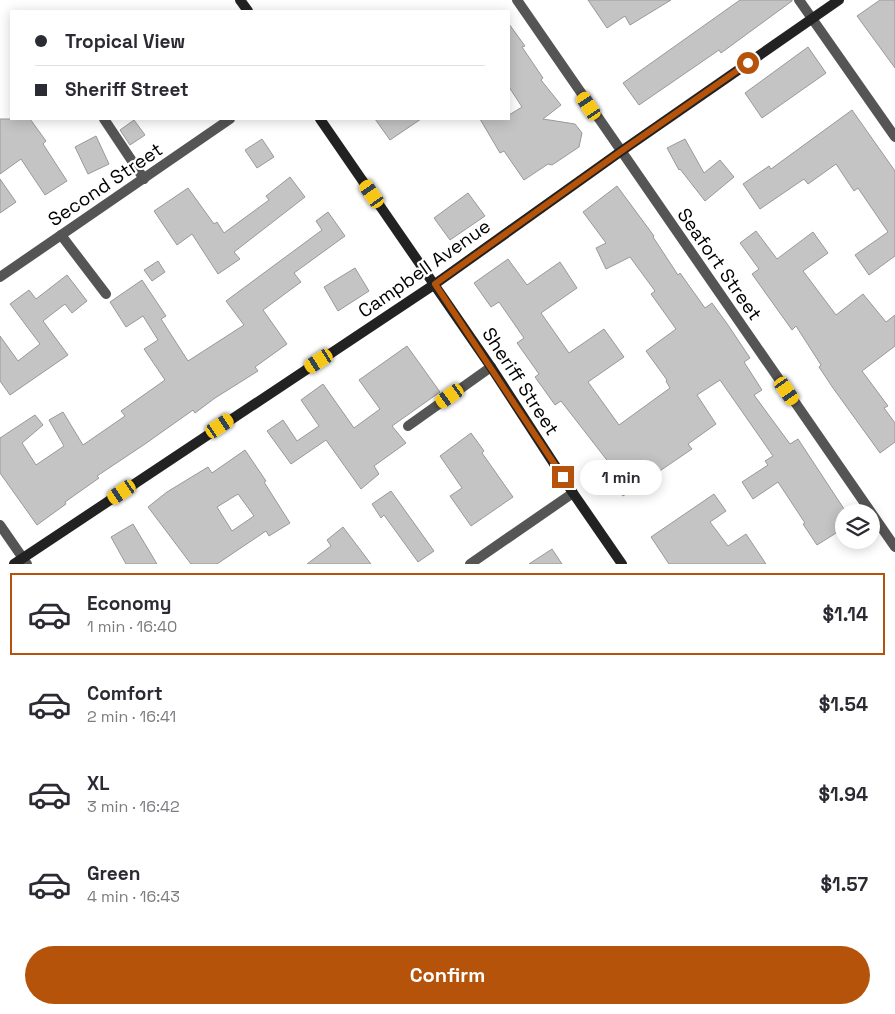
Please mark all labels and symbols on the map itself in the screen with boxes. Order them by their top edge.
route start [737,52,759,74]
car [574,89,603,123]
street label: Second Street [43,137,167,232]
car [357,177,386,211]
street label: Seafort Street [672,203,768,325]
street label: Campbell Avenue [353,213,495,323]
street label: Sheriff Street [476,323,565,440]
car [302,347,335,375]
car [772,374,801,408]
car [433,381,466,411]
car [203,411,236,441]
callout: 1 min [580,460,663,494]
route end [552,466,574,488]
car [105,477,138,507]

